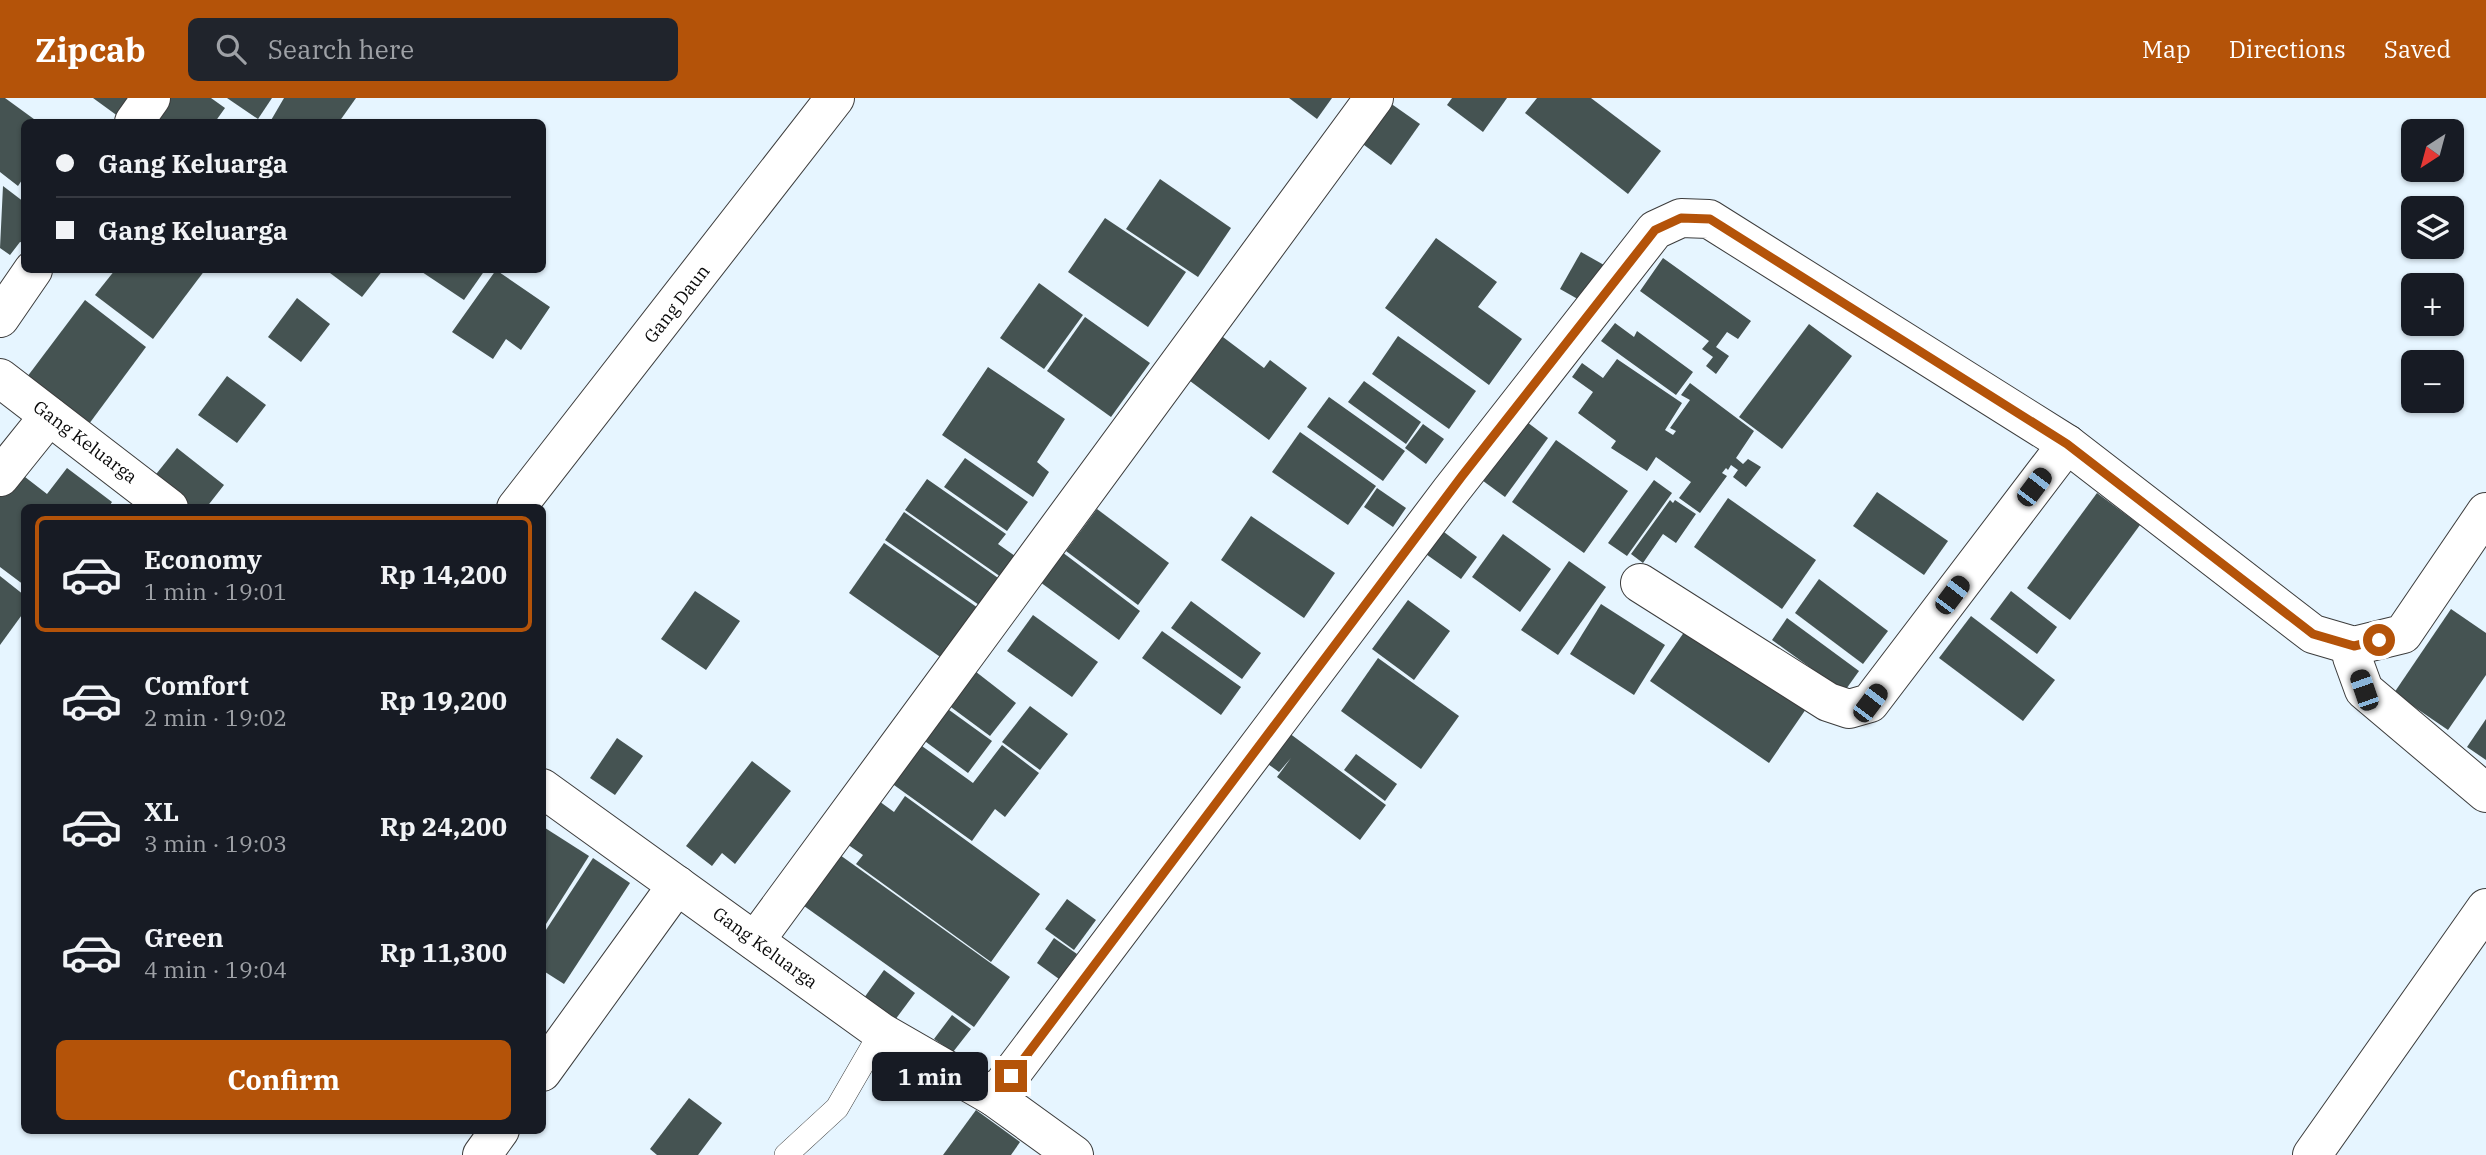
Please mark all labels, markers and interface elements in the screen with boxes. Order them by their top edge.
search box [188,18,678,81]
text: Zipcab [35,28,146,71]
icon: search [212,30,250,68]
text: Search here [268,32,414,66]
text: Map [2142,33,2191,65]
text: Directions [2229,33,2346,65]
text: Saved [2384,33,2451,65]
north arrow [2401,119,2464,182]
map controls [2401,119,2464,413]
text: Gang Keluarga [98,146,288,180]
button: layers [2401,196,2464,259]
text: Gang Keluarga [98,213,288,247]
street label: Gang Daun [639,260,714,348]
button: + [2401,273,2464,336]
button: − [2401,350,2464,413]
street label: Gang Keluarga [29,395,142,488]
car [2013,464,2056,510]
text: Economy [144,542,262,576]
icon: car [60,543,123,606]
text: Rp 14,200 [380,557,507,591]
car [1931,572,1974,618]
text: 1 min · 19:01 [144,576,287,606]
route start [2363,624,2395,656]
car [2348,667,2381,713]
text: Comfort [144,668,249,702]
icon: car [60,669,123,732]
car [1849,680,1892,726]
text: Rp 19,200 [380,683,507,717]
text: 2 min · 19:02 [144,702,287,732]
text: XL [144,794,179,828]
icon: car [60,795,123,858]
text: Rp 24,200 [380,809,507,843]
text: 3 min · 19:03 [144,828,287,858]
street label: Gang Keluarga [708,902,822,994]
text: Green [144,920,224,954]
icon: car [60,921,123,984]
text: Rp 11,300 [380,935,507,969]
text: 4 min · 19:04 [144,954,287,984]
button: Confirm [56,1040,511,1120]
callout: 1 min [871,1052,986,1100]
route end [995,1060,1027,1092]
text: 1 min [898,1061,962,1091]

